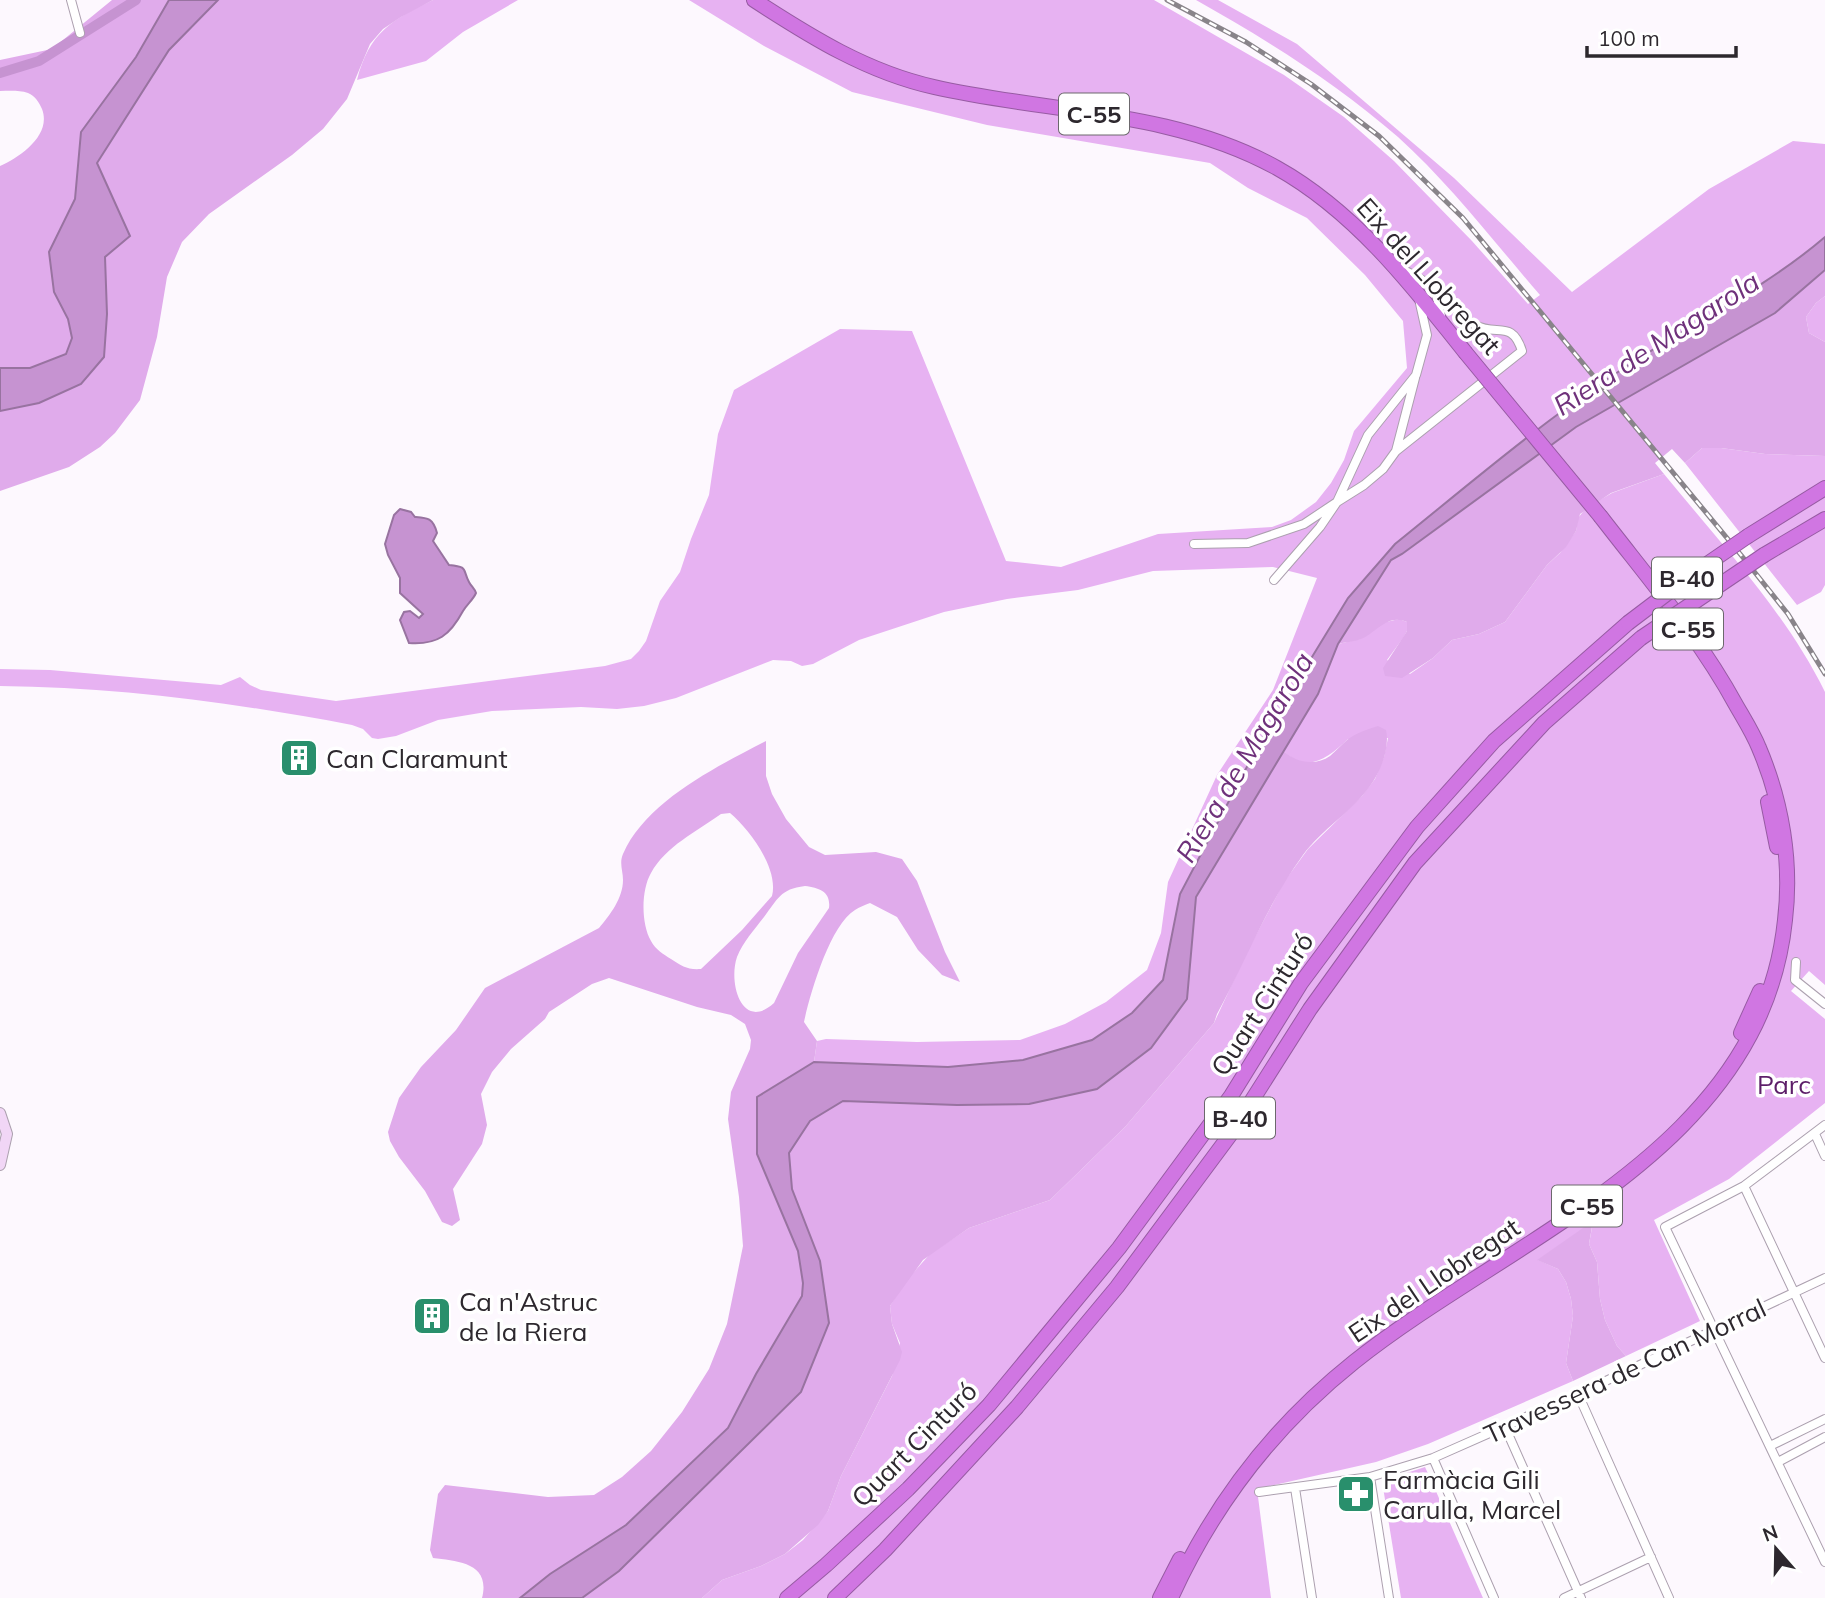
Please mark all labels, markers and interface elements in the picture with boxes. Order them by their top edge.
scale bar [1587,14,1736,58]
text: 100 m [1598,25,1660,51]
road number: C-55 [1059,93,1129,134]
street label: Eix del Llobregat [1350,191,1508,361]
water label: Riera de Magarola [1546,263,1766,423]
road number: B-40 [1652,558,1722,598]
road number: C-55 [1653,608,1723,650]
water label: Riera de Magarola [1168,646,1320,868]
building icon: Can Claramunt [278,737,320,779]
place label: Can Claramunt [326,742,508,775]
street label: Quart Cinturó [1203,926,1321,1082]
park label: Parc [1757,1068,1811,1101]
road number: B-40 [1205,1098,1275,1138]
road number: C-55 [1552,1186,1622,1226]
street label: Eix del Llobregat [1342,1211,1526,1349]
place label: Ca n'Astruc de la Riera [459,1285,598,1348]
street label: Travessera de Can Morral [1479,1291,1771,1451]
building icon: Ca n'Astruc de la Riera [411,1295,453,1337]
street label: Quart Cinturó [844,1374,984,1514]
place label: Farmàcia Gili Carulla, Marcel [1383,1463,1561,1526]
pharmacy icon: Farmàcia Gili Carulla, Marcel [1335,1473,1377,1515]
north arrow [1741,1514,1811,1584]
text: N [1759,1519,1781,1547]

